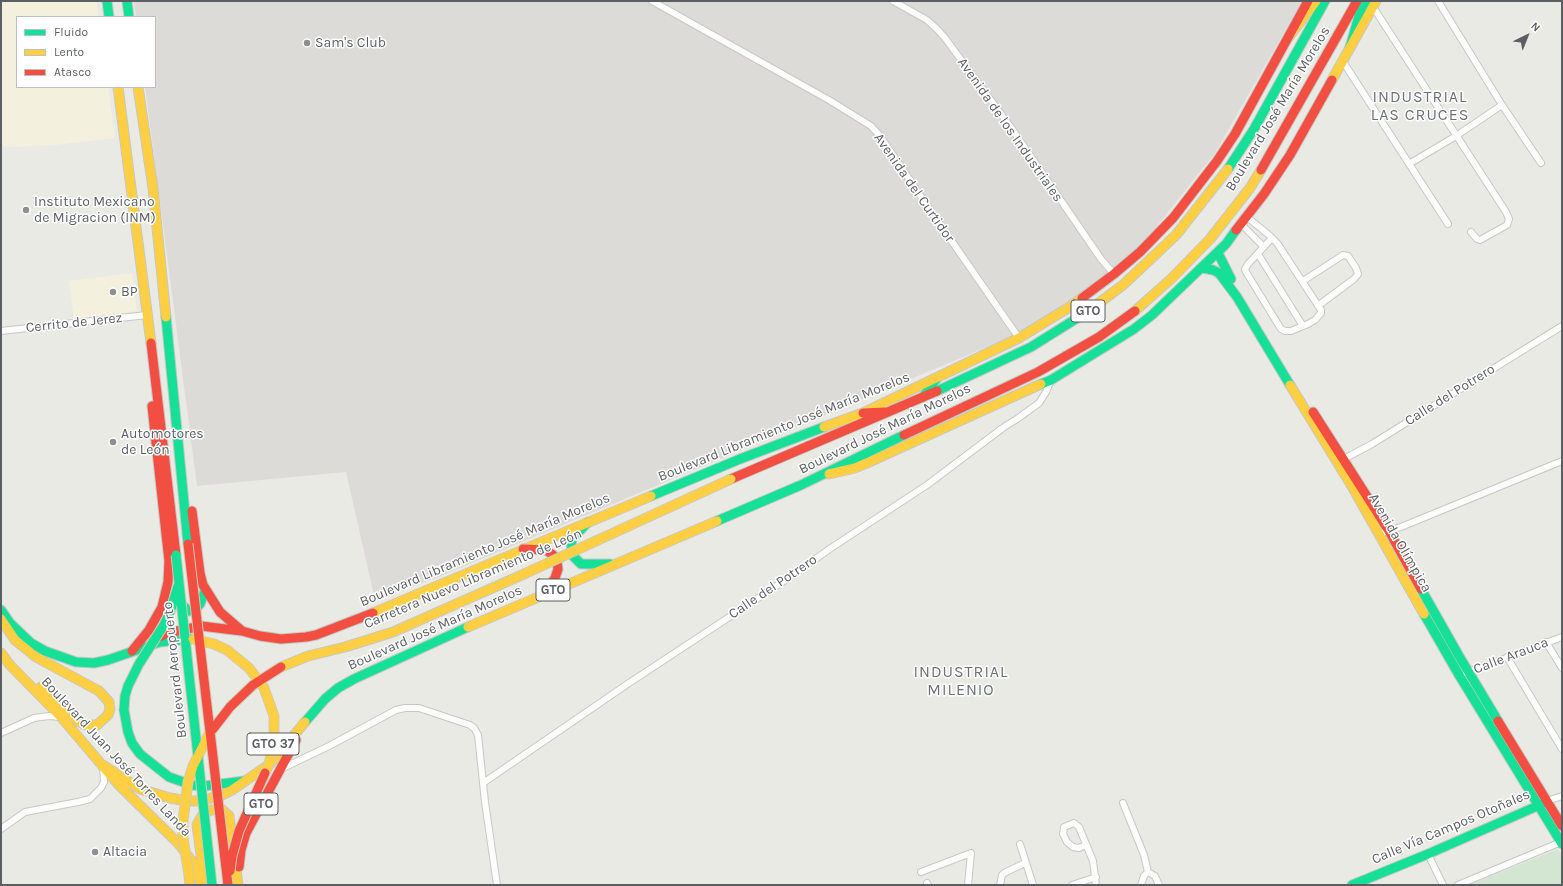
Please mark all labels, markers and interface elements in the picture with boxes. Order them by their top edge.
legend [16,16,156,88]
north arrow [1507,16,1547,56]
text: N [1528,19,1543,34]
street label: Boulevard José María Morelos [1222,24,1334,194]
text: Fluido [54,25,88,39]
place label: Sam's Club [315,35,386,51]
marker: Sam's Club [302,38,312,48]
text: Lento [54,45,84,59]
street label: Avenida de los Industriales [954,55,1066,205]
text: Atasco [54,65,91,79]
district label: INDUSTRIAL LAS CRUCES [1371,87,1469,125]
street label: Avenida del Curtidor [870,130,958,246]
place label: Instituto Mexicano de Migracion (INM) [34,194,156,226]
marker: Instituto Mexicano de Migracion (INM) [21,205,31,215]
place label: BP [121,284,137,300]
marker: BP [108,287,118,297]
road number: GTO [1071,300,1105,322]
street label: Cerrito de Jerez [25,310,123,336]
street label: Calle del Potrero [1402,361,1498,429]
street label: Boulevard Libramiento José María Morelos [656,369,912,485]
street label: Boulevard José María Morelos [796,380,974,478]
place label: Automotores de León [121,426,204,458]
marker: Automotores de León [108,437,118,447]
street label: Boulevard Libramiento José María Morelos [357,490,613,610]
street label: Avenida Olímpica [1365,491,1435,595]
street label: Carretera Nuevo Libramiento de León [362,525,584,633]
street label: Calle del Potrero [726,551,820,623]
road number: GTO [536,579,570,601]
street label: Boulevard José María Morelos [345,582,525,674]
street label: Boulevard Aeropuerto [159,601,191,739]
street label: Calle Arauca [1471,634,1551,678]
district label: INDUSTRIAL MILENIO [913,662,1009,700]
street label: Boulevard Juan José Torres Landa [37,674,195,840]
road number: GTO 37 [247,733,299,755]
street label: Calle Vía Campos Otoñales [1369,786,1533,868]
road number: GTO [244,793,278,815]
place label: Altacia [103,844,147,860]
marker: Altacia [90,847,100,857]

